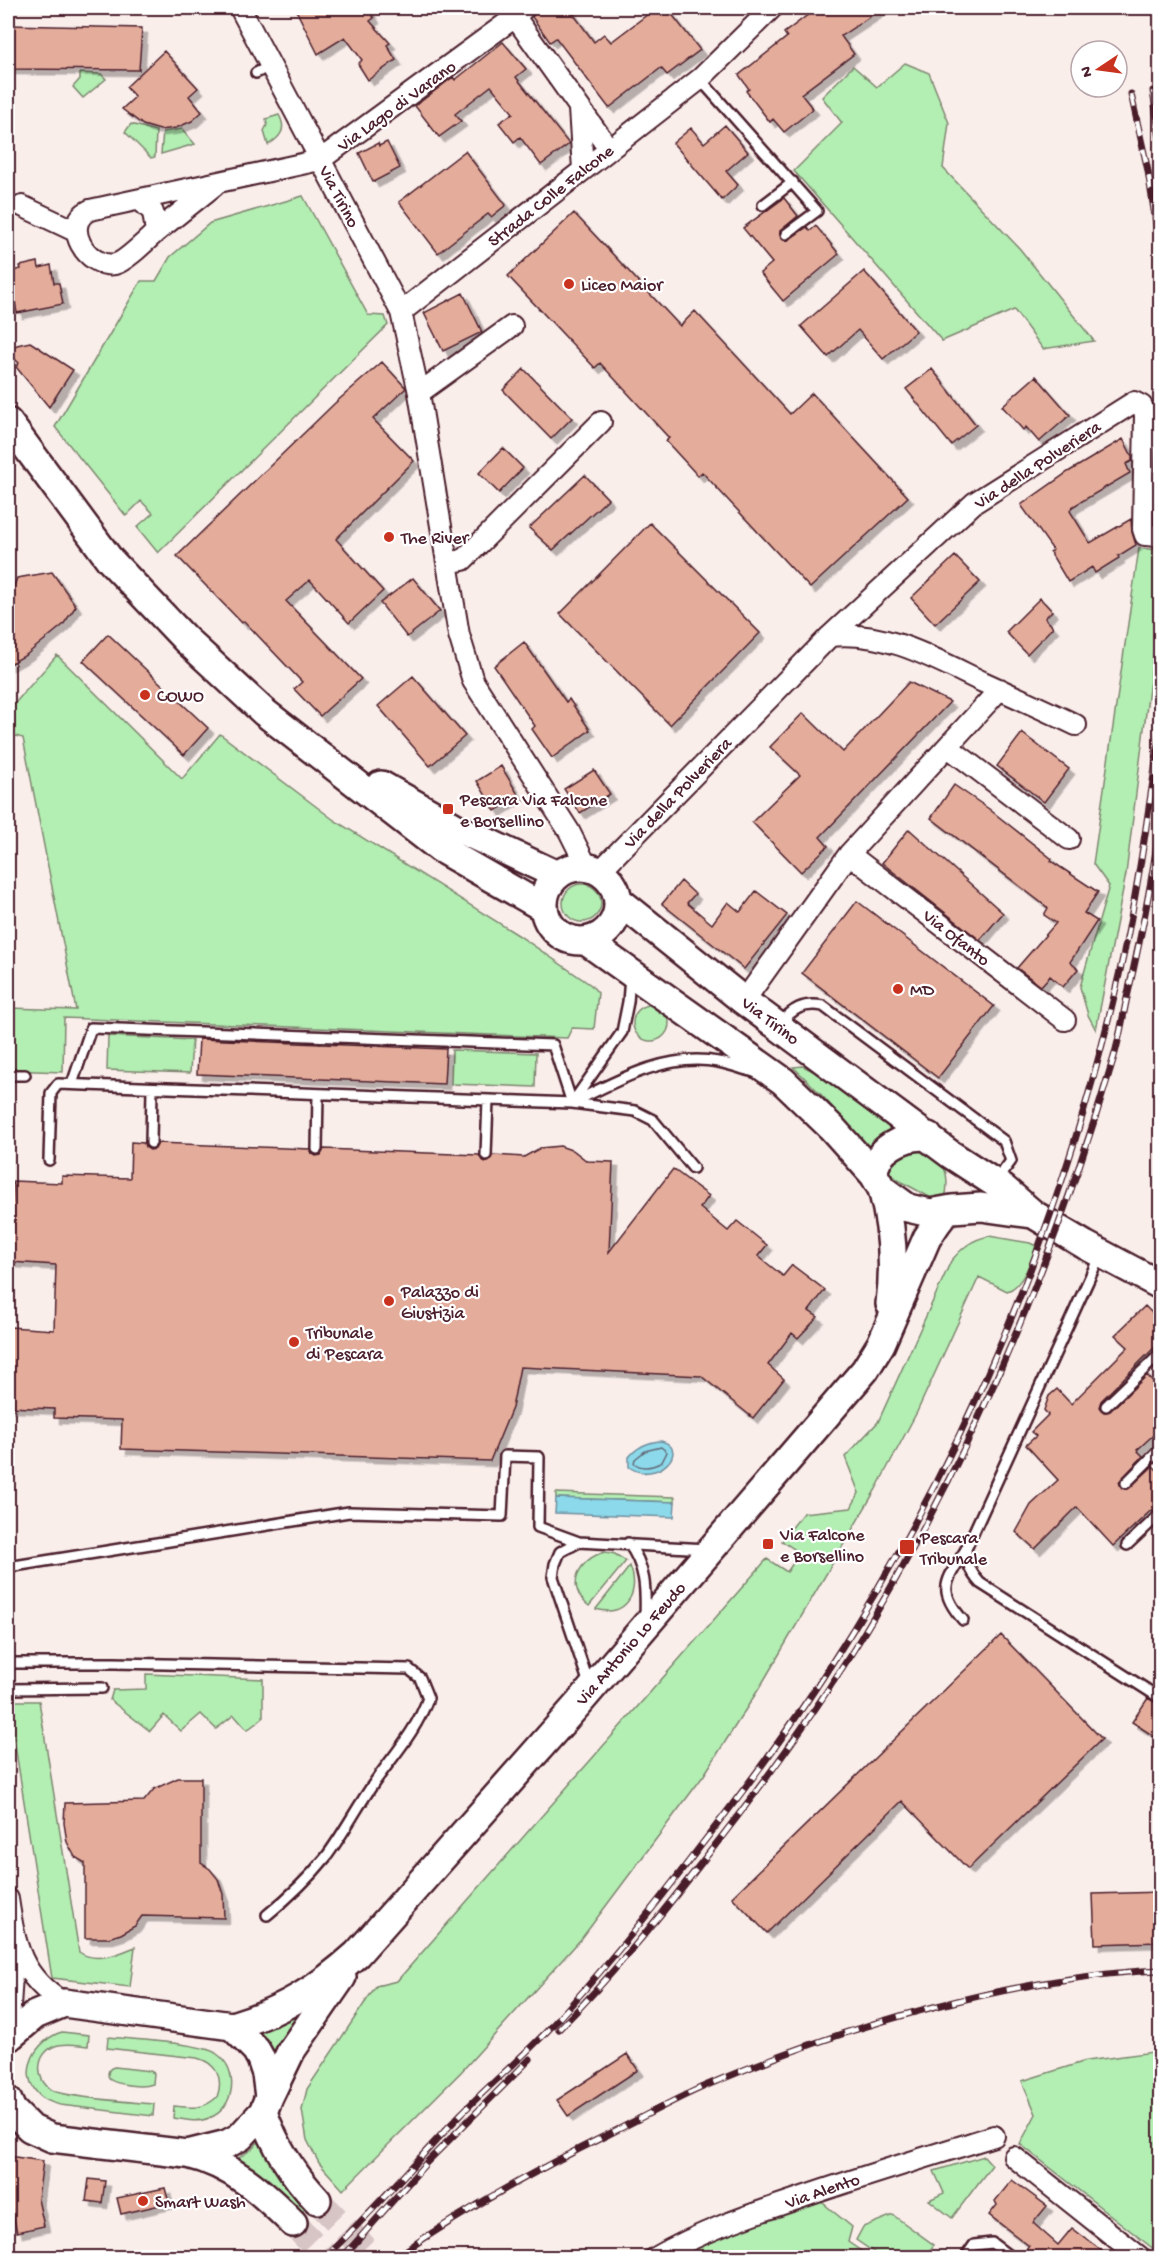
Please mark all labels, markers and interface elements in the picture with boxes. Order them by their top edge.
north arrow [1069,39,1129,99]
street label: Via Lago di Varano [333,57,461,158]
text: N [1077,64,1098,79]
street label: Strada Colle Falcone [484,141,619,253]
street label: Via Tirino [312,162,363,232]
place label: Liceo Maior [581,276,664,297]
marker: Liceo Maior [562,277,576,291]
street label: Via della Polveriera [970,417,1106,515]
place label: The River [400,529,470,550]
marker: The River [382,530,396,544]
place label: COWO [157,687,204,708]
marker: COWO [138,688,152,702]
street label: Via della Polveriera [620,733,738,854]
place label: Pescara Via Falcone e Borsellino [459,791,608,833]
marker: Pescara Via Falcone e Borsellino [441,802,455,816]
street label: Via Ofanto [917,906,993,972]
place label: MD [910,981,934,1002]
marker: MD [891,982,905,996]
street label: Via Tirino [736,993,803,1051]
place label: Palazzo di Giustizia [400,1283,479,1325]
marker: Palazzo di Giustizia [382,1294,396,1308]
place label: Tribunale di Pescara [305,1324,384,1366]
marker: Tribunale di Pescara [287,1335,301,1349]
place label: Via Falcone e Borsellino [779,1526,865,1568]
place label: Pescara Tribunale [919,1529,988,1571]
marker: Via Falcone e Borsellino [761,1537,775,1551]
marker: Pescara Tribunale [898,1538,916,1556]
street label: Via Antonio Lo Feudo [572,1578,691,1712]
street label: Via Alento [782,2170,863,2215]
place label: Smart Wash [155,2193,246,2214]
marker: Smart Wash [136,2194,150,2208]

